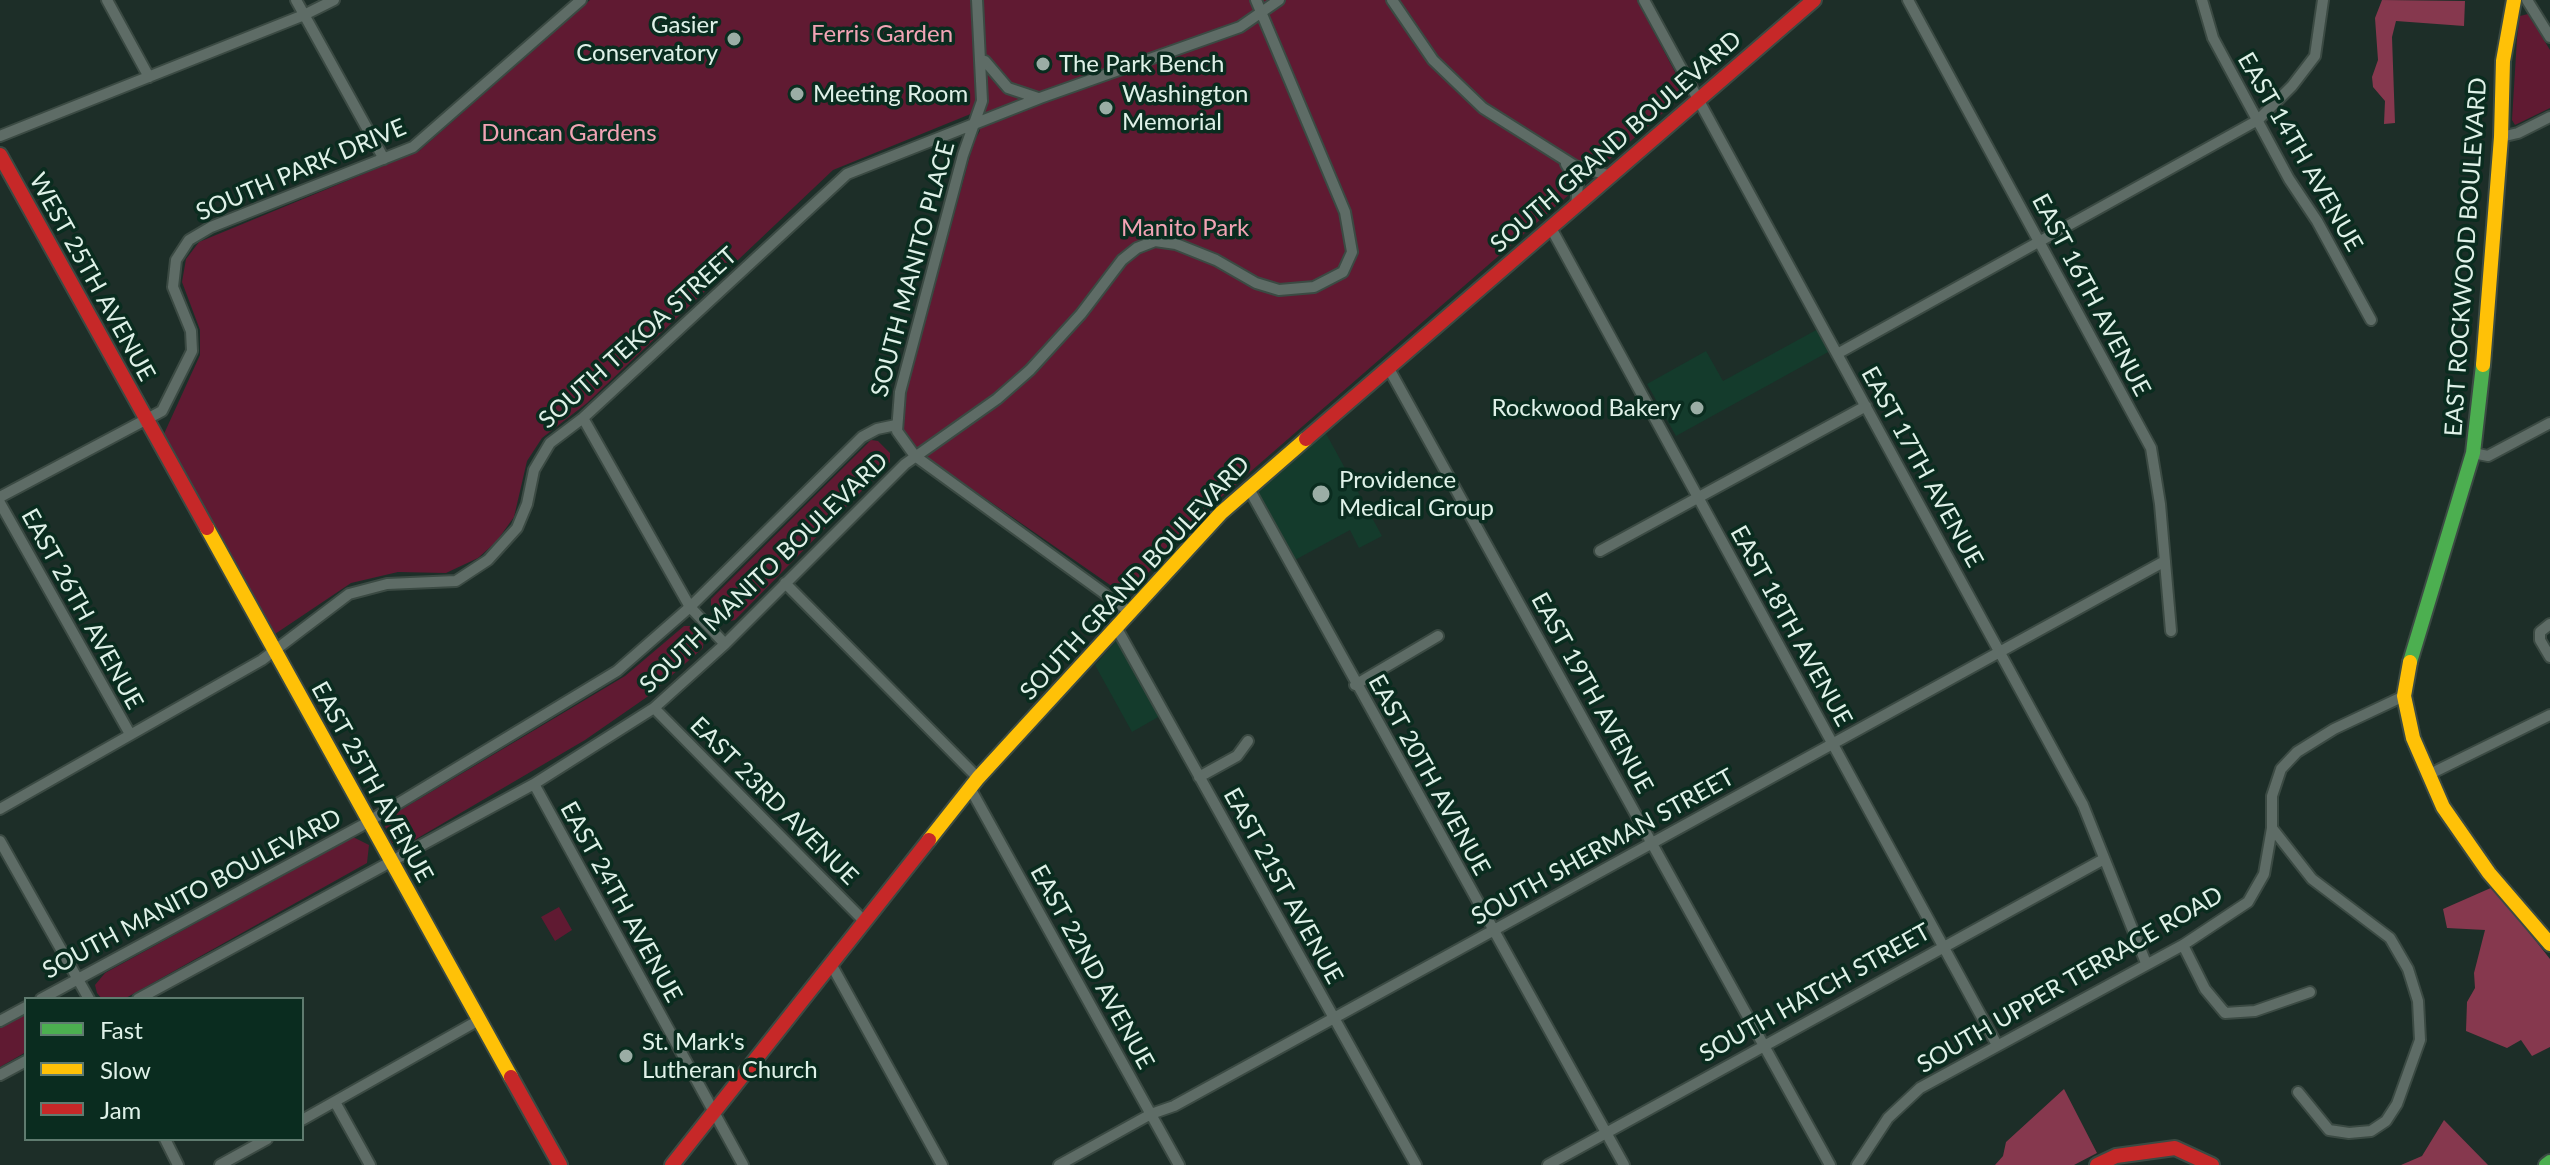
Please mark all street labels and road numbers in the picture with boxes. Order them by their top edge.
street label: SOUTH GRAND BOULEVARD [1485,25,1747,259]
street label: EAST 14TH AVENUE [2231,47,2369,257]
street label: EAST ROCKWOOD BOULEVARD [2439,76,2493,438]
street label: SOUTH PARK DRIVE [192,113,410,227]
street label: SOUTH MANITO PLACE [865,138,961,400]
street label: WEST 25TH AVENUE [23,168,161,386]
street label: EAST 16TH AVENUE [2026,189,2156,401]
street label: SOUTH TEKOA STREET [533,241,743,435]
street label: EAST 17TH AVENUE [1855,362,1989,572]
street label: SOUTH MANITO BOULEVARD [634,447,894,699]
street label: SOUTH GRAND BOULEVARD [1014,450,1256,706]
street label: EAST 26TH AVENUE [15,504,149,714]
street label: EAST 18TH AVENUE [1724,521,1858,731]
street label: EAST 19TH AVENUE [1525,588,1659,798]
street label: EAST 20TH AVENUE [1362,670,1496,880]
street label: EAST 25TH AVENUE [305,677,439,887]
street label: EAST 23RD AVENUE [684,711,864,891]
street label: SOUTH SHERMAN STREET [1467,763,1739,931]
street label: EAST 21ST AVENUE [1217,783,1349,989]
street label: EAST 24TH AVENUE [554,797,688,1007]
street label: SOUTH MANITO BOULEVARD [38,803,346,985]
street label: EAST 22ND AVENUE [1024,860,1160,1074]
street label: SOUTH UPPER TERRACE ROAD [1912,881,2228,1079]
street label: SOUTH HATCH STREET [1695,918,1935,1068]

